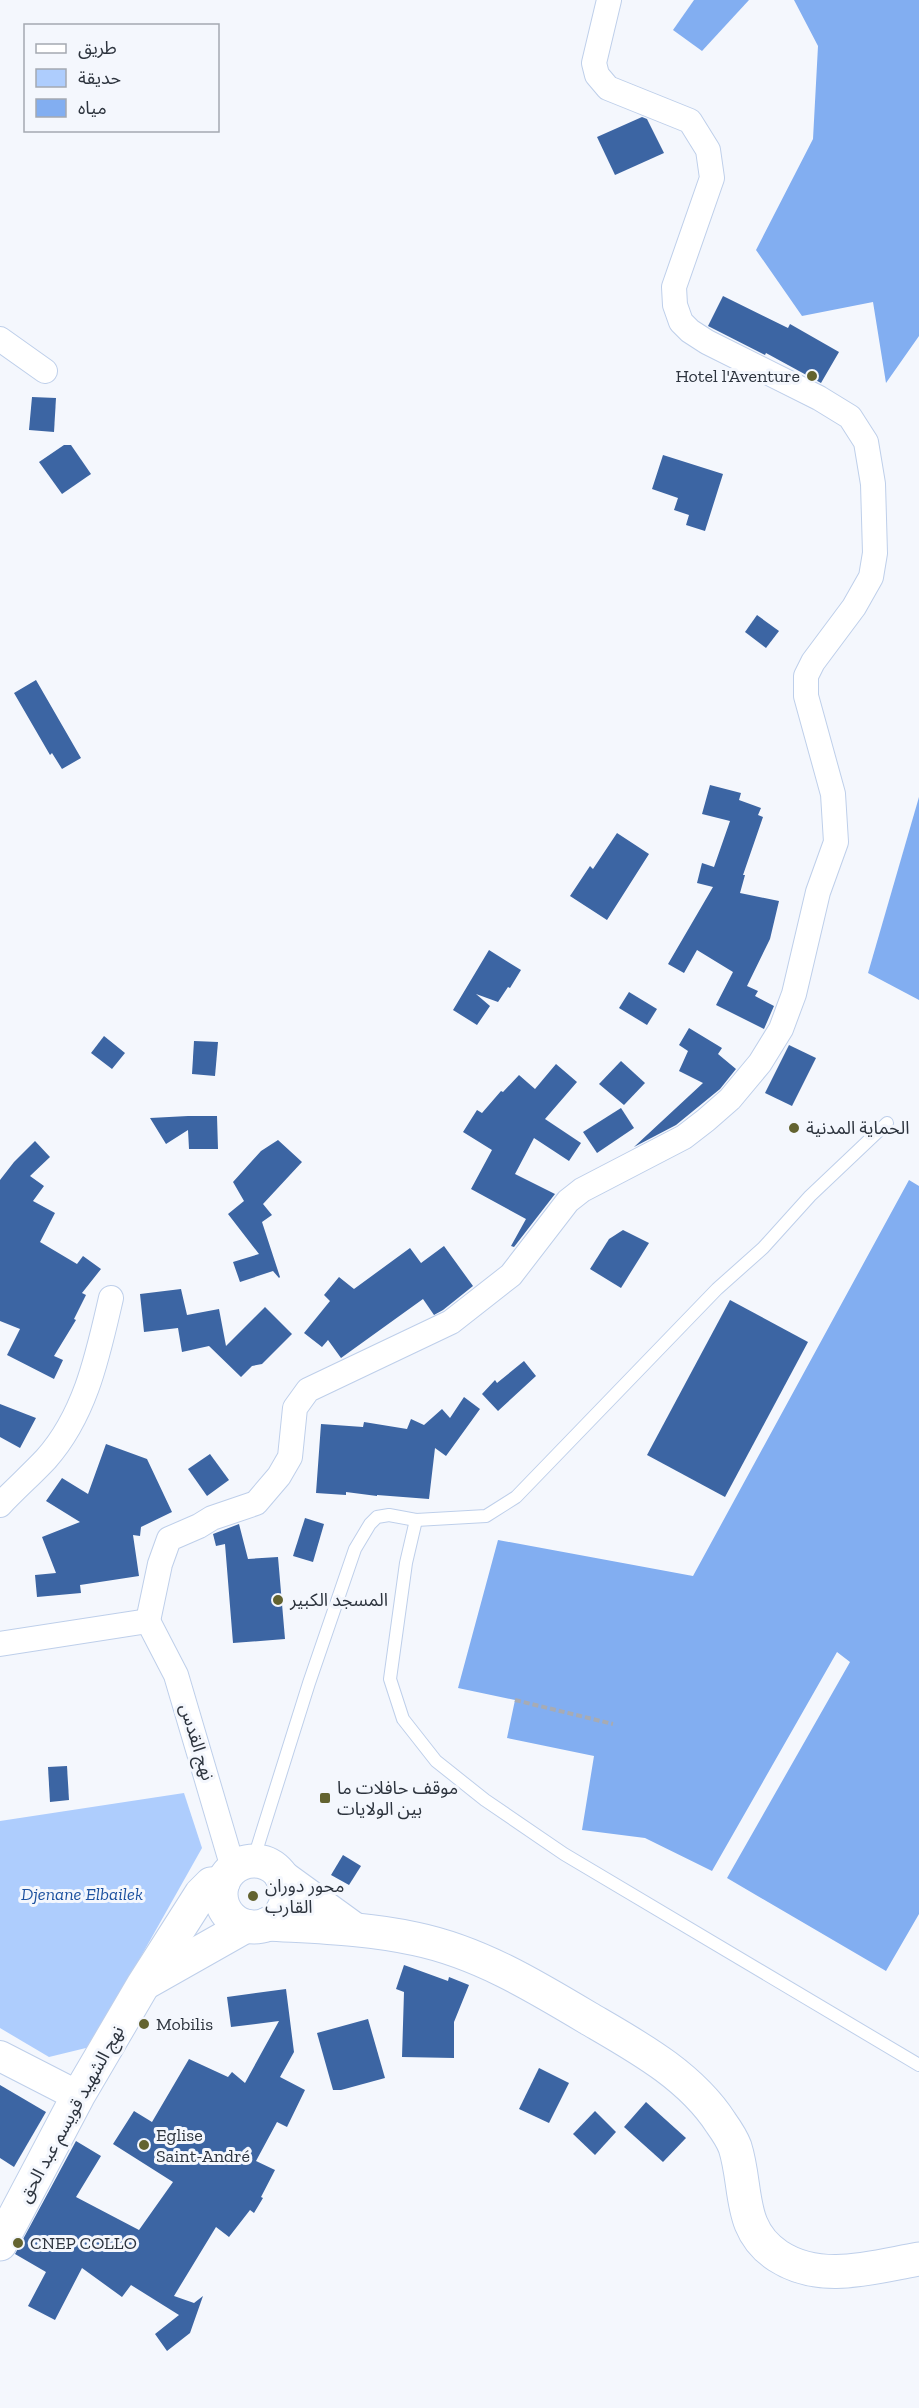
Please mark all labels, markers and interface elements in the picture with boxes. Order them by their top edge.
legend [24,24,219,132]
text: طريق [78,37,117,59]
text: حديقة [78,67,121,89]
text: مياه [78,97,107,119]
place label: Hotel l'Aventure [675,365,800,387]
marker: Hotel l'Aventure [805,369,819,383]
place label: الحماية المدنية [806,1117,910,1139]
marker: الحماية المدنية [787,1121,801,1135]
place label: المسجد الكبير [289,1589,388,1611]
marker: المسجد الكبير [271,1593,285,1607]
street label: نهج القدس [173,1701,219,1784]
place label: موقف حافلات ما بين الولايات [337,1777,458,1820]
marker: موقف حافلات ما بين الولايات [318,1791,332,1805]
place label: محور دوران القارب [265,1875,345,1918]
park label: Djenane Elbailek [21,1883,143,1905]
marker: محور دوران القارب [246,1889,260,1903]
place label: Mobilis [156,2013,213,2035]
marker: Mobilis [137,2017,151,2031]
street label: نهج الشهيد قويسم عبد الحق [13,2022,131,2207]
place label: Eglise Saint-André [156,2124,250,2167]
marker: Eglise Saint-André [137,2138,151,2152]
place label: CNEP COLLO [30,2232,137,2254]
marker: CNEP COLLO [11,2236,25,2250]

